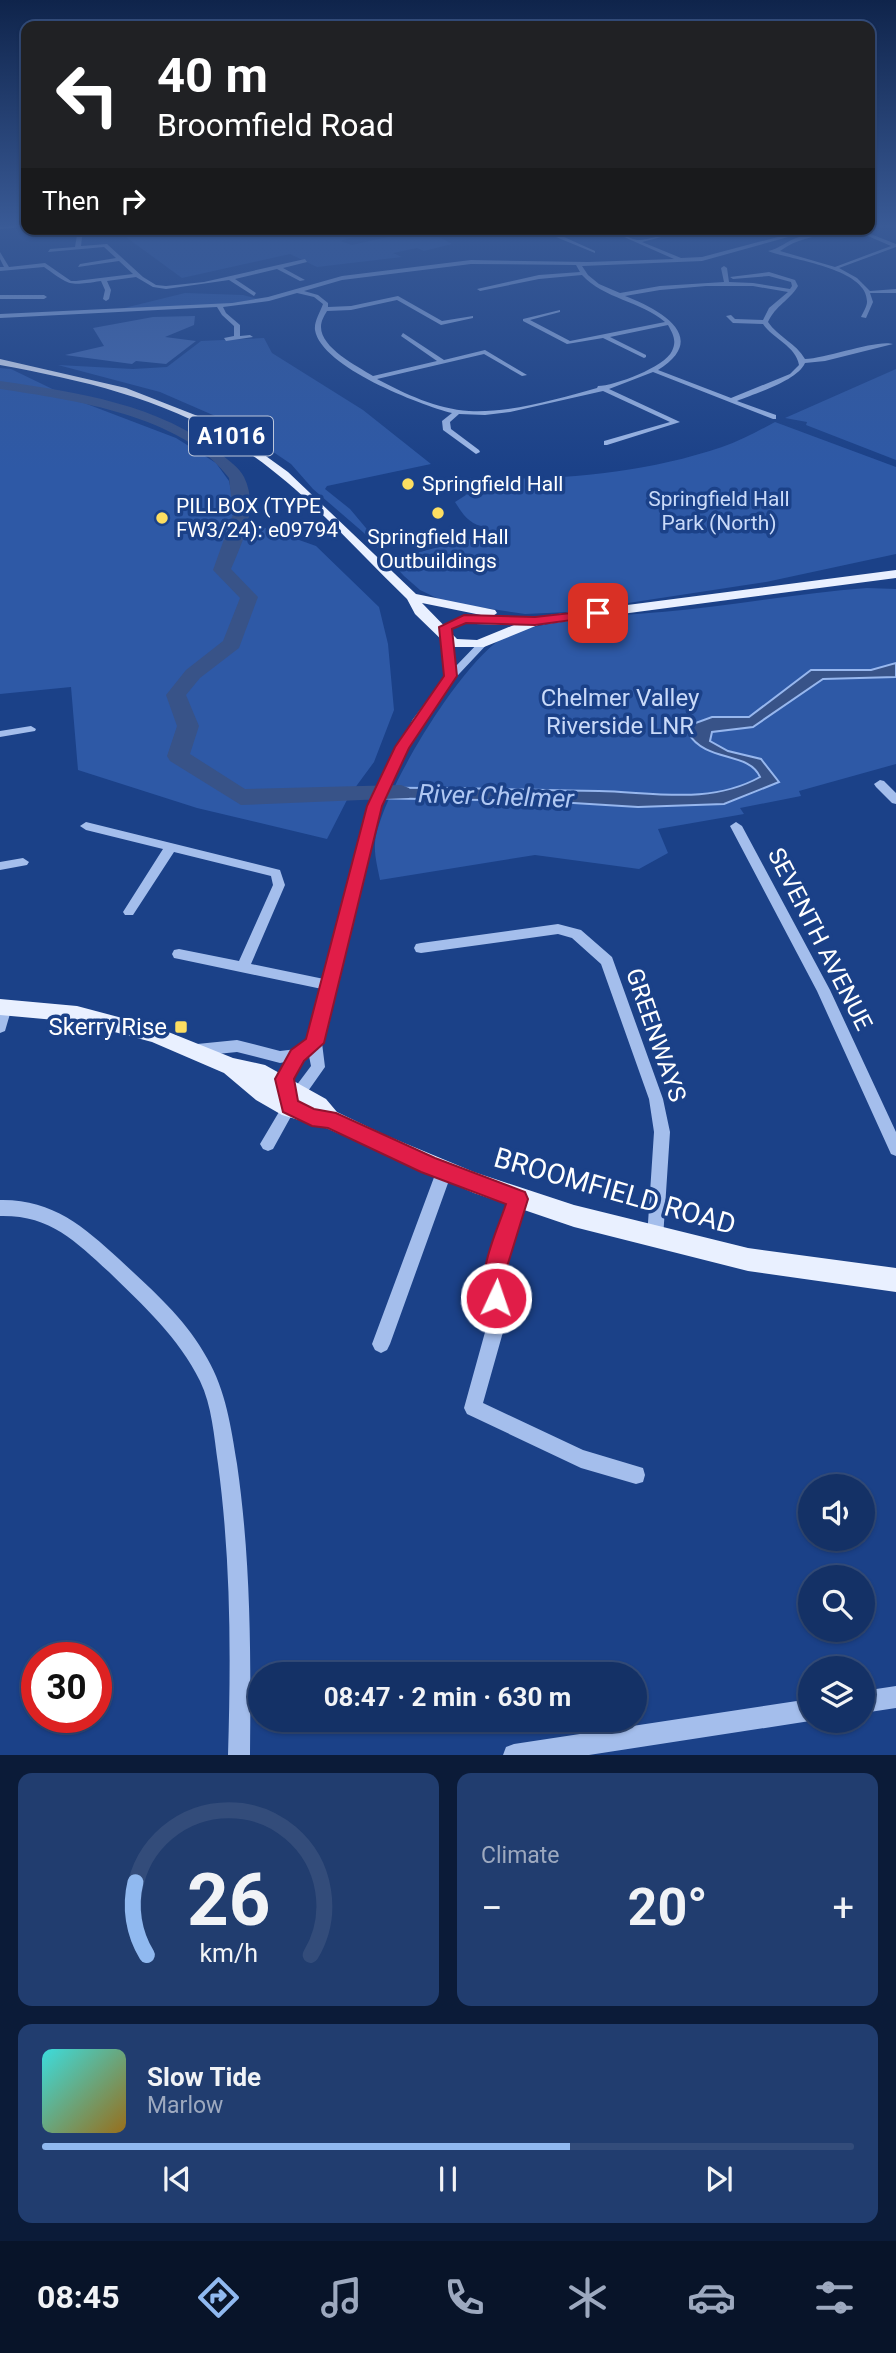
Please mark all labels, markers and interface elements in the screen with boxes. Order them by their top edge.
text: 40 m [157,47,268,104]
icon: left [42,49,133,140]
text: Broomfield Road [157,106,394,144]
icon: right [114,182,152,220]
text: Then [42,186,100,216]
road number: A1016 [189,416,273,456]
place label: Springfield Hall [422,472,563,496]
marker: Springfield Hall [400,476,416,492]
park label: Springfield Hall Park (North) [648,487,790,535]
place label: PILLBOX (TYPE FW3/24): e09794 [176,494,338,542]
marker: Springfield Hall Outbuildings [430,505,446,521]
marker: PILLBOX (TYPE FW3/24): e09794 [154,510,170,526]
place label: Springfield Hall Outbuildings [367,525,509,573]
pin [568,583,628,643]
icon: arrive [579,594,617,632]
park label: Chelmer Valley Riverside LNR [541,684,700,740]
water label: River Chelmer [418,778,576,814]
street label: SEVENTH AVENUE [762,843,878,1035]
street label: GREENWAYS [620,965,692,1105]
place label: Skerry Rise [49,1013,167,1041]
marker: Skerry Rise [173,1019,189,1035]
street label: BROOMFIELD ROAD [490,1141,740,1241]
position arrow [459,1261,533,1335]
map controls [798,1474,875,1733]
button: sound [798,1474,875,1551]
button: search [798,1565,875,1642]
speed limit sign: 30 [21,1642,112,1733]
button: layers [798,1656,875,1733]
text: 08:47 · 2 min · 630 m [324,1682,571,1712]
text: Climate [481,1842,560,1869]
text: 26 [187,1858,270,1944]
text: 20° [628,1877,708,1938]
text: − [481,1886,503,1930]
text: + [832,1886,854,1930]
text: km/h [199,1939,258,1968]
text: Slow Tide [147,2062,261,2092]
text: Marlow [147,2092,223,2119]
icon: previous [158,2160,196,2198]
icon: pause [429,2160,467,2198]
icon: next [700,2160,738,2198]
icon: directions [194,2273,243,2322]
icon: music [317,2273,366,2322]
icon: phone [440,2273,489,2322]
icon: climate [563,2273,612,2322]
icon: car [687,2273,736,2322]
icon: filters [810,2273,859,2322]
text: 08:45 [37,2278,120,2316]

